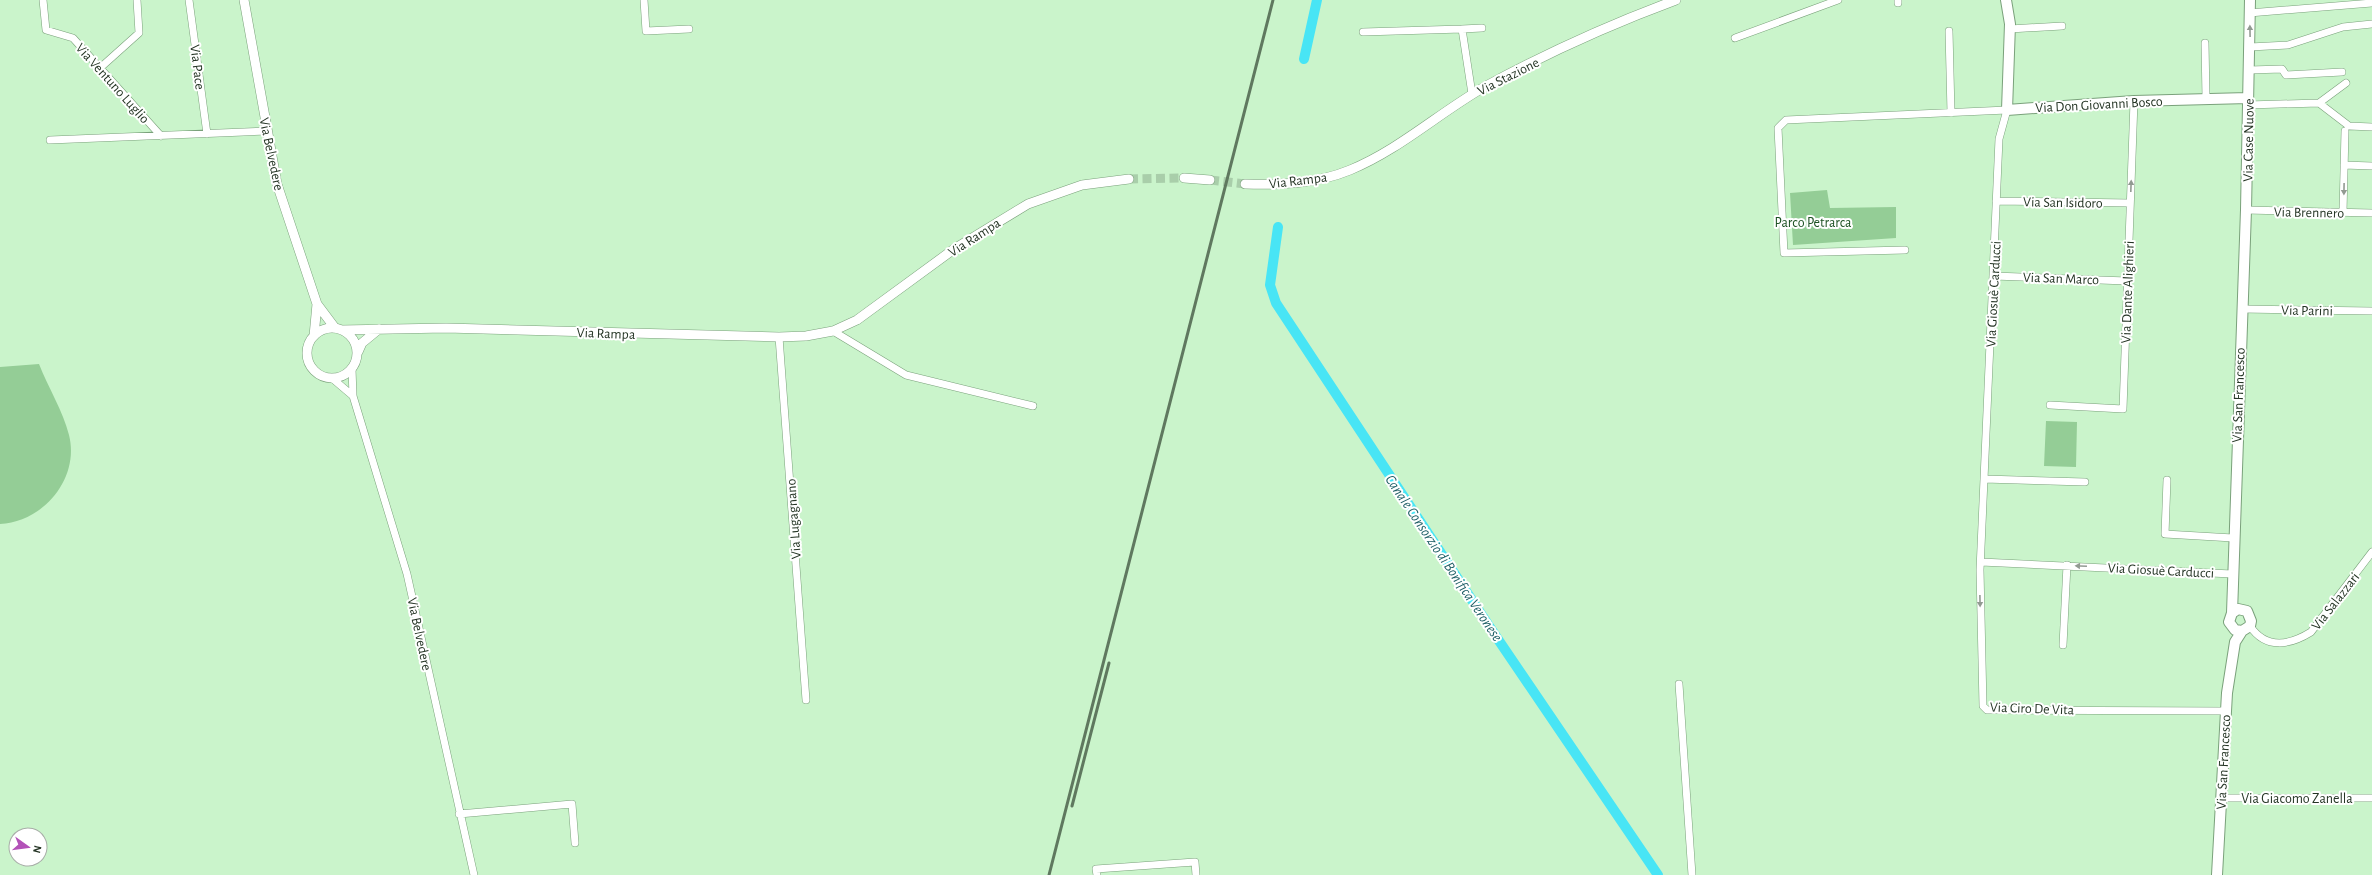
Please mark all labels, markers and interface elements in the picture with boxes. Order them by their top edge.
one-way arrow [2247,24,2253,37]
street label: Via Ventuno Luglio [73,41,152,126]
street label: Via Pace [187,44,207,90]
street label: Via Stazione [1475,55,1542,98]
street label: Via Don Giovanni Bosco [2035,95,2163,115]
street label: Via Case Nuove [2241,98,2257,182]
street label: Via Belvedere [256,116,286,192]
street label: Via Rampa [1268,170,1329,192]
one-way arrow [2127,180,2134,192]
one-way arrow [2341,183,2347,196]
street label: Via San Isidoro [2023,195,2103,211]
street label: Via Brennero [2274,205,2344,221]
street label: Via Rampa [946,216,1003,260]
park label: Parco Petrarca [1775,216,1852,230]
street label: Via Giosuè Carducci [1984,241,2004,348]
street label: Via Dante Alighieri [2119,241,2137,343]
street label: Via San Marco [2023,271,2099,287]
street label: Via Parini [2281,304,2333,318]
street label: Via Rampa [576,326,636,342]
street label: Via San Francesco [2230,347,2248,443]
water label: Canale Consorzio di Bonifica Veronese [1382,472,1505,644]
street label: Via Lugagnano [784,478,804,560]
street label: Via Giosuè Carducci [2107,561,2214,581]
one-way arrow [2074,563,2087,569]
street label: Via Salazzari [2309,570,2362,633]
one-way arrow [1977,595,1983,608]
street label: Via Belvedere [404,596,434,672]
street label: Via Ciro De Vita [1990,701,2075,717]
street label: Via San Francesco [2215,714,2233,810]
street label: Via Giacomo Zanella [2241,792,2353,806]
north arrow [8,827,48,867]
text: N [31,844,43,854]

